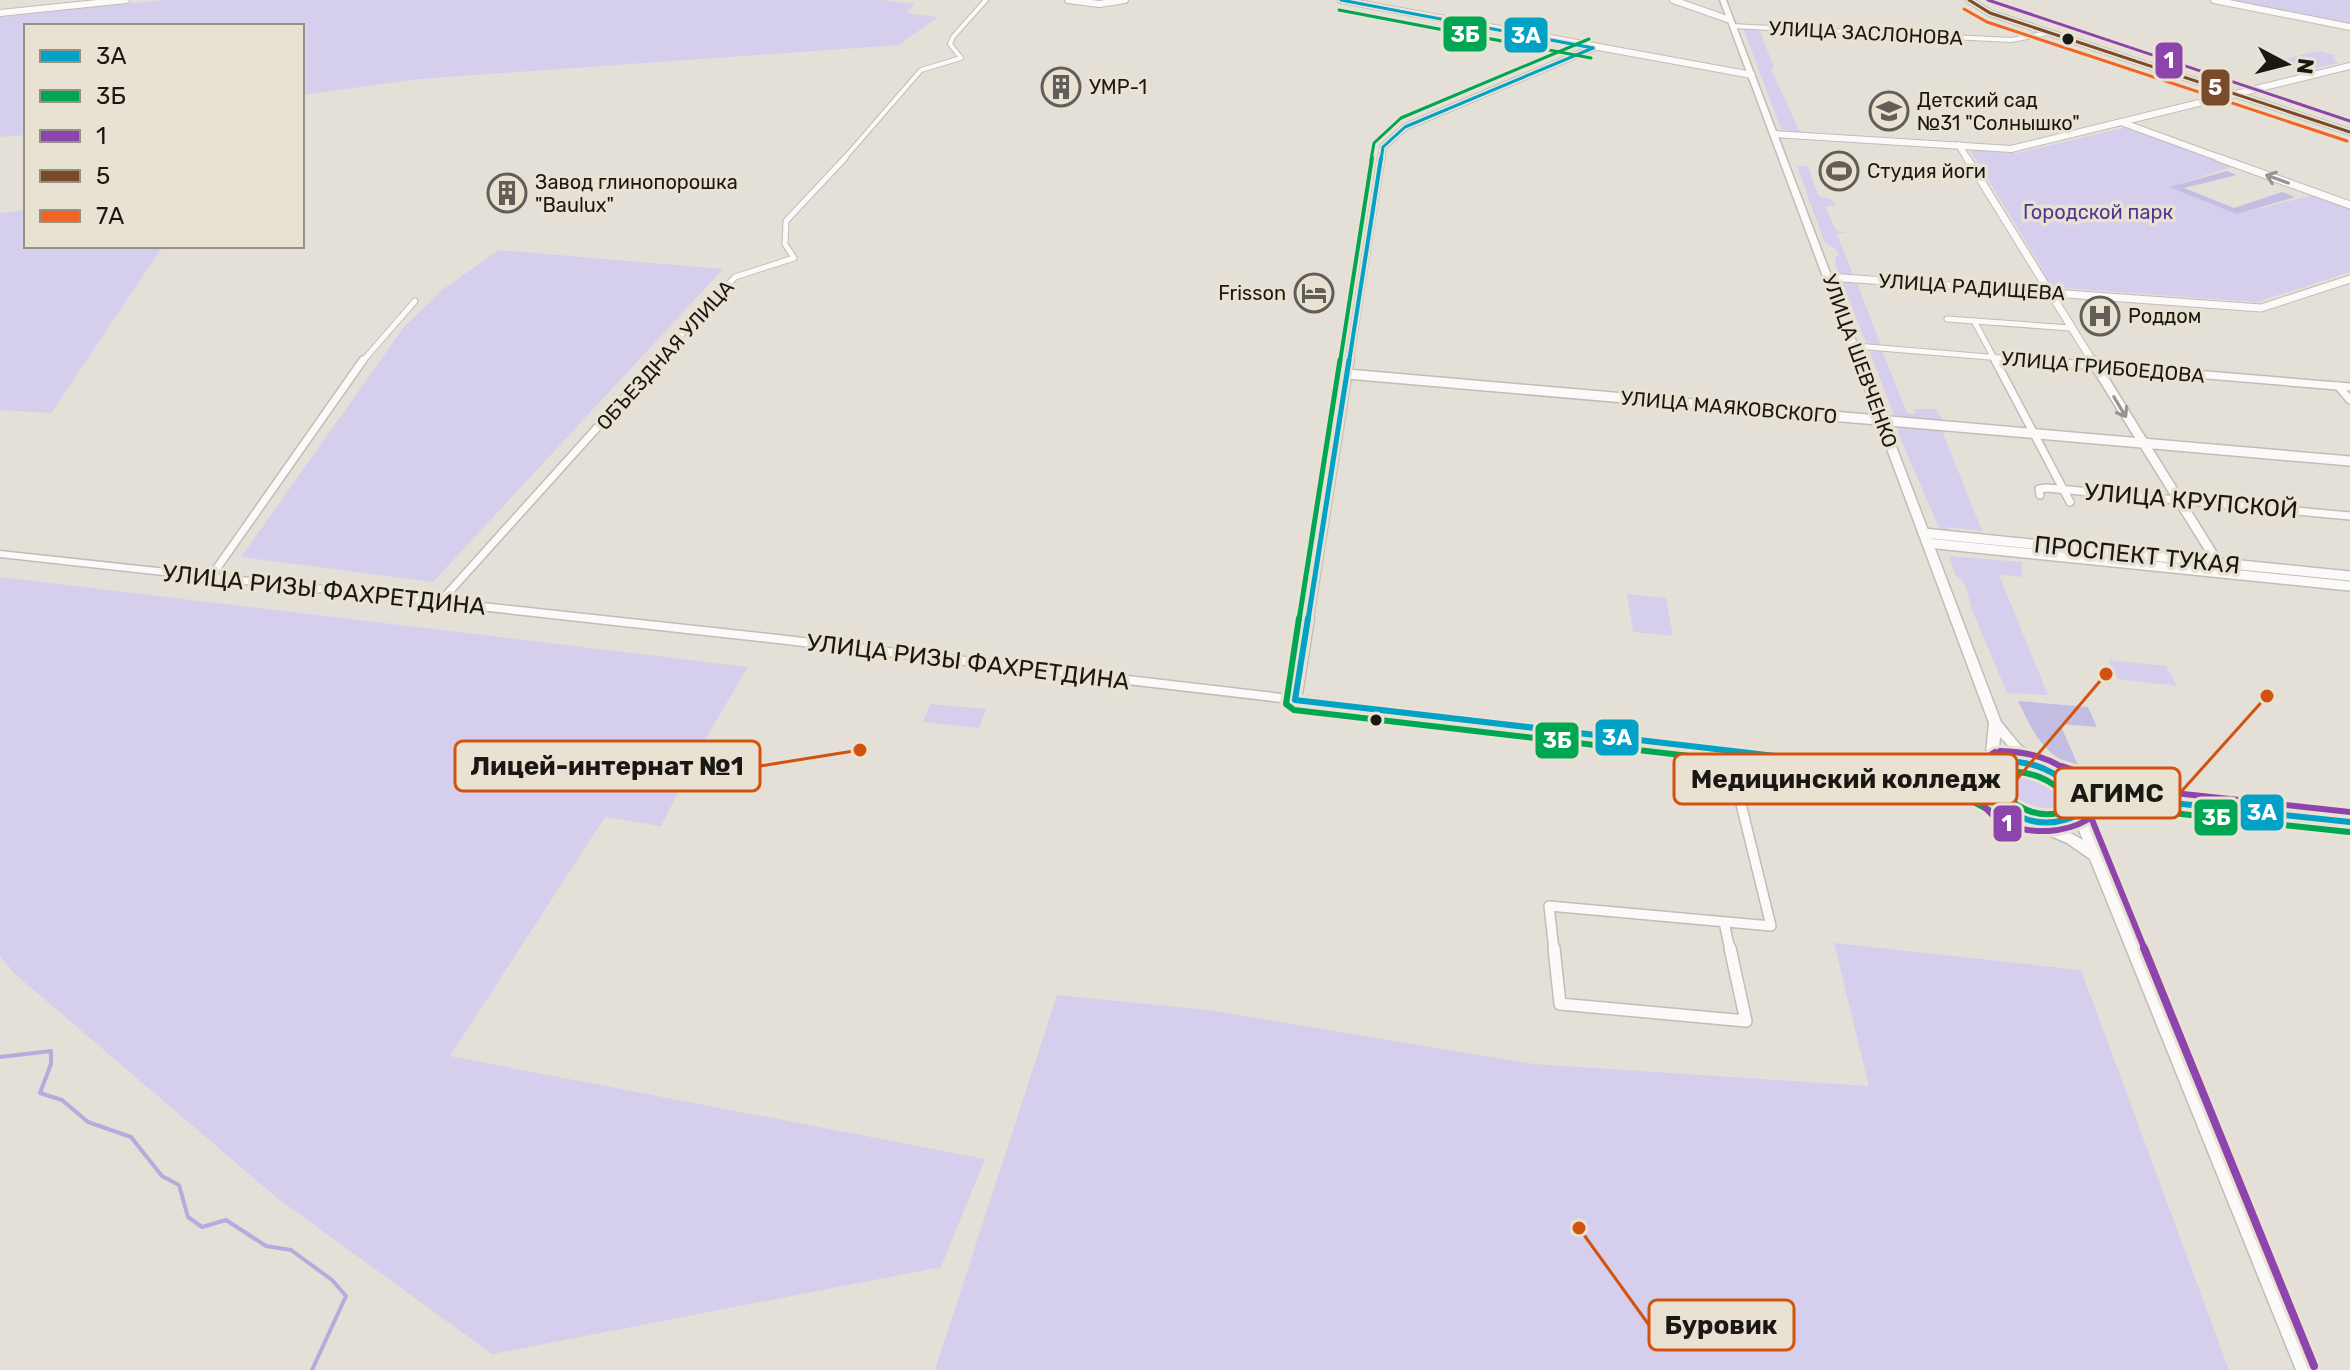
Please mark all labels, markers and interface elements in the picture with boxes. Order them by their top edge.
line badge: 3Б [1442,15,1488,53]
line badge: 3А [1503,16,1549,54]
street label: УЛИЦА ЗАСЛОНОВА [1768,16,1964,50]
text: 3Б [1451,21,1480,48]
text: 3А [1511,22,1541,49]
legend [24,24,304,248]
north arrow [2246,24,2326,104]
unlabelled marker [2060,31,2076,47]
line badge: 1 [2154,41,2184,80]
text: 3А [96,42,127,70]
text: 1 [2164,47,2174,74]
text: N [2291,57,2320,76]
building icon: УМР-1 [1040,66,1082,108]
line badge: 5 [2200,68,2231,107]
text: 5 [2208,74,2222,101]
place label: УМР-1 [1089,75,1147,99]
text: 3Б [96,82,126,110]
place label: Детский сад №31 "Солнышко" [1917,88,2080,135]
school or university icon: Детский сад №31 "Солнышко" [1868,90,1910,132]
text: 1 [96,122,106,150]
sports icon: Студия йоги [1818,150,1860,192]
place label: Студия йоги [1867,159,1986,183]
text: 5 [96,162,110,190]
place label: Завод глинопорошка "Baulux" [535,170,738,217]
one-way arrow [2265,170,2290,185]
building icon: Завод глинопорошка "Baulux" [486,172,528,214]
park label: Городской парк [2023,200,2173,224]
text: 7А [96,202,124,230]
street label: УЛИЦА РАДИЩЕВА [1878,269,2066,305]
street label: УЛИЦА ШЕВЧЕНКО [1817,271,1903,451]
hotel icon: Frisson [1293,272,1335,314]
street label: ОБЪЕЗДНАЯ УЛИЦА [591,275,739,435]
place label: Frisson [1218,281,1286,305]
hospital icon: Роддом [2079,295,2121,337]
place label: Роддом [2128,304,2201,328]
street label: УЛИЦА ГРИБОЕДОВА [2000,346,2206,388]
street label: УЛИЦА МАЯКОВСКОГО [1620,386,1838,428]
one-way arrow [2113,395,2129,418]
street label: УЛИЦА КРУПСКОЙ [2083,478,2299,524]
street label: ПРОСПЕКТ ТУКАЯ [2033,530,2241,580]
street label: УЛИЦА РИЗЫ ФАХРЕТДИНА [161,559,487,621]
street label: УЛИЦА РИЗЫ ФАХРЕТДИНА [805,628,1131,696]
unlabelled marker [1368,712,1384,728]
line badge: 3А [1594,718,1640,757]
line badge: 3Б [1534,721,1580,760]
text: 3А [1602,724,1632,751]
text: 3Б [1543,727,1572,754]
callout: Лицей-интернат №1 [455,741,760,791]
text: Лицей-интернат №1 [470,751,744,782]
callout: Медицинский колледж [1674,754,2017,804]
text: Медицинский колледж [1691,764,2001,795]
callout: АГИМС [2055,768,2180,818]
text: АГИМС [2070,778,2164,809]
line badge: 3А [2239,793,2285,832]
line badge: 3Б [2193,798,2239,837]
text: 3А [2247,799,2277,826]
line badge: 1 [1992,804,2023,843]
text: 3Б [2202,804,2231,831]
text: 1 [2002,810,2012,837]
callout: Буровик [1649,1300,1794,1350]
text: Буровик [1665,1310,1778,1341]

